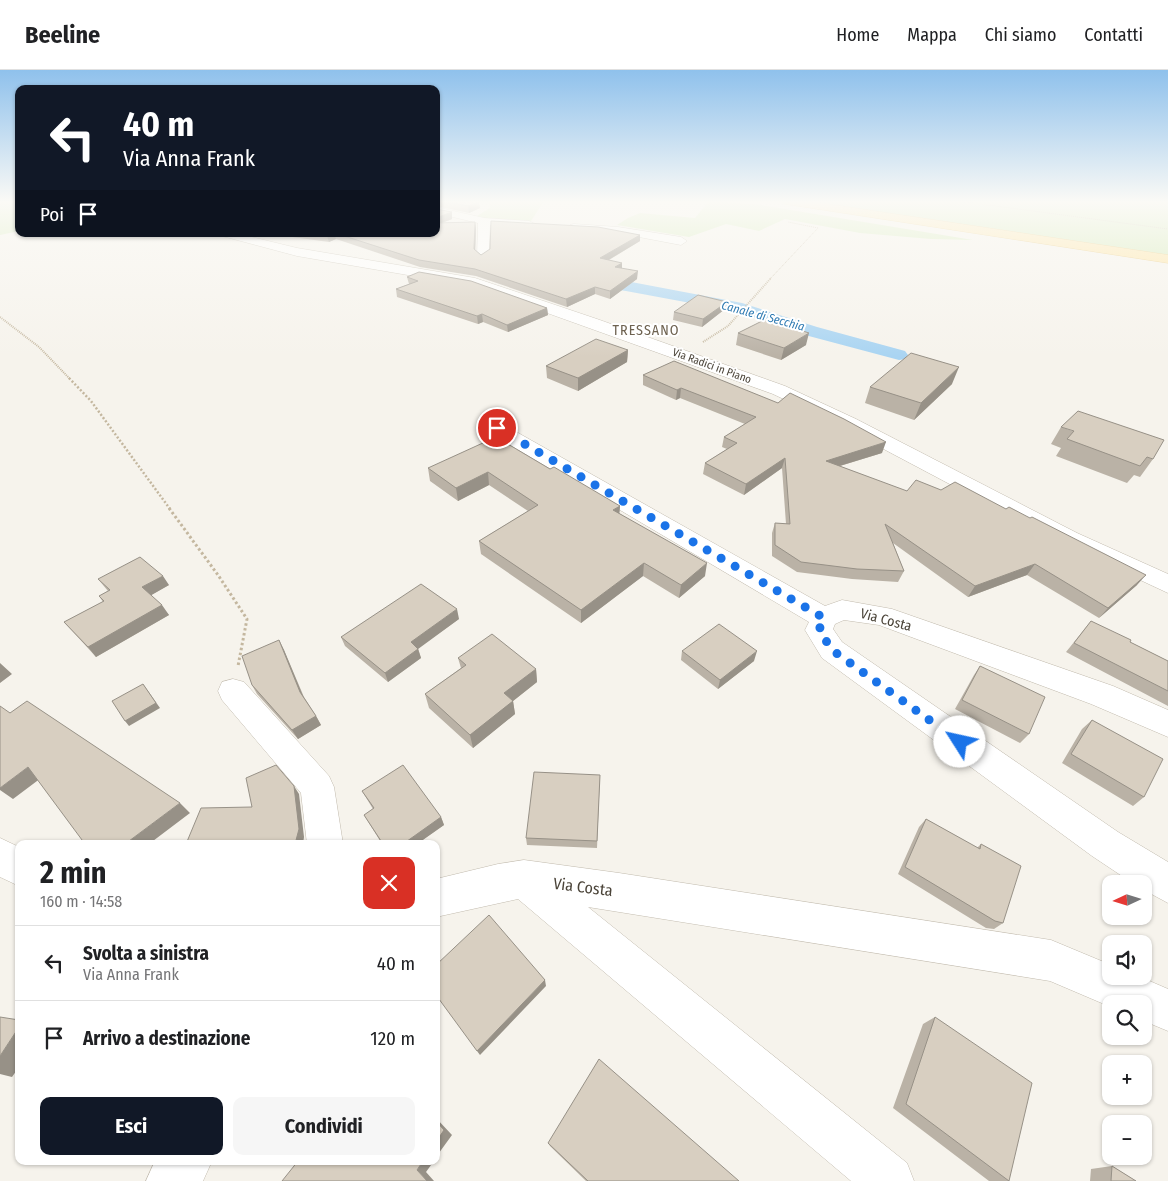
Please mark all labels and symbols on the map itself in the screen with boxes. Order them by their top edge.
water label: Canale di Secchia [720,298,806,334]
district label: TRESSANO [613,322,679,339]
street label: Via Radici in Piano [671,346,753,386]
pin [476,407,518,449]
street label: Via Costa [859,605,914,635]
position arrow [933,715,985,767]
street label: Via Costa [552,874,614,900]
north arrow [1102,875,1152,925]

